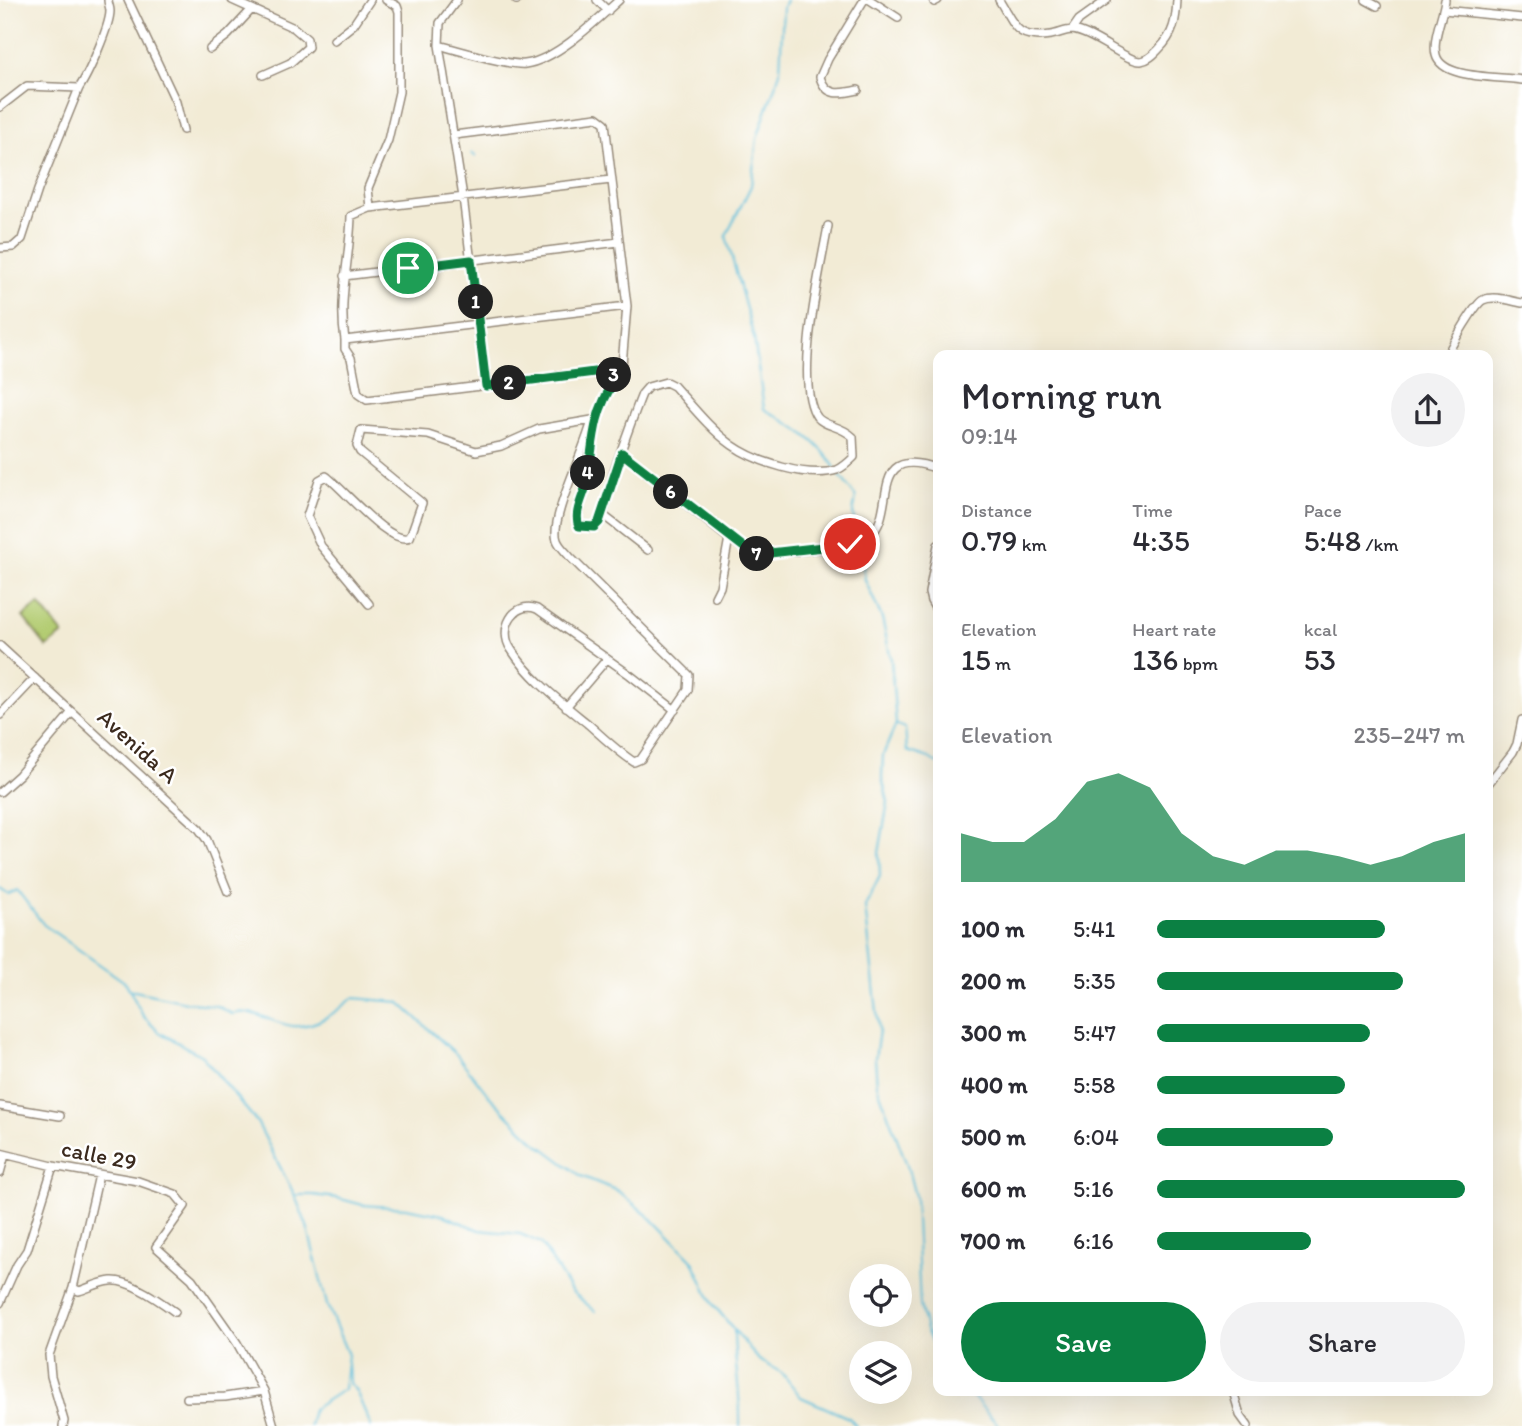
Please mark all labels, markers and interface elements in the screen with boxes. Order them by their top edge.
pin [378,238,438,298]
icon: arrive [389,249,427,287]
pin: 1 [458,284,494,320]
text: 1 [471,290,480,313]
pin: 3 [596,358,632,392]
text: 3 [608,363,619,386]
pin: 2 [491,366,526,400]
text: 2 [504,371,514,394]
text: Morning run [961,373,1162,419]
button: share [1391,373,1465,447]
text: 09:14 [961,422,1017,450]
pin: 4 [570,456,606,490]
text: 4 [582,461,593,484]
pin: 6 [654,475,688,510]
text: 6 [665,480,676,503]
text: Distance [961,499,1032,522]
text: Time [1132,499,1173,522]
text: Pace [1304,499,1342,522]
pin [820,514,880,574]
text: 0.79 [961,522,1017,559]
text: 4:35 [1132,522,1190,559]
text: 5:48 [1304,522,1361,559]
icon: check [831,525,869,563]
text: km [1017,533,1047,556]
text: /km [1361,533,1399,556]
pin: 7 [740,536,774,572]
text: 7 [752,542,761,565]
text: Elevation [961,618,1037,641]
text: Heart rate [1132,618,1216,641]
text: kcal [1304,618,1337,641]
text: 15 [961,641,991,678]
text: 136 [1132,641,1178,678]
text: 53 [1304,641,1336,678]
text: m [991,652,1011,675]
text: bpm [1178,652,1218,675]
street label: Avenida A [92,703,184,790]
text: Elevation [961,721,1052,749]
text: 235–247 m [1354,721,1465,749]
text: 100 m [961,915,1025,943]
text: 5:41 [1073,915,1115,943]
text: 200 m [961,967,1026,995]
text: 5:35 [1073,967,1115,995]
text: 300 m [961,1019,1026,1047]
text: 5:47 [1073,1019,1116,1047]
text: 400 m [961,1071,1028,1099]
text: 5:58 [1073,1071,1115,1099]
text: 500 m [961,1123,1026,1151]
text: 6:04 [1073,1123,1119,1151]
street label: calle 29 [59,1134,139,1176]
text: 600 m [961,1175,1026,1203]
text: 5:16 [1073,1175,1114,1203]
text: 700 m [961,1227,1025,1255]
text: 6:16 [1073,1227,1114,1255]
map controls [849,1264,912,1404]
button: locate [849,1264,912,1327]
button: Save [961,1302,1206,1382]
button: Share [1220,1302,1465,1382]
button: layers [849,1341,912,1404]

